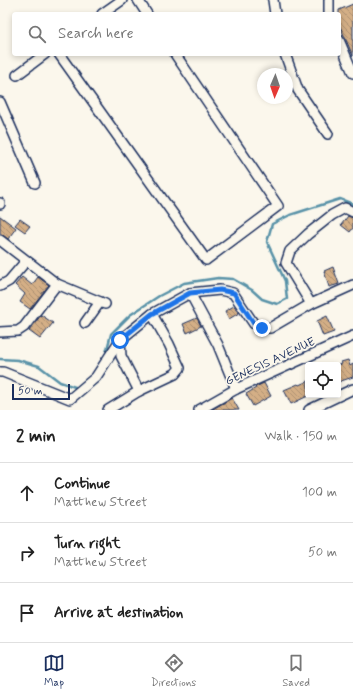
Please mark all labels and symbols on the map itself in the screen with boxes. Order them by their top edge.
north arrow [257,68,293,104]
route end [253,319,271,337]
route start [111,331,129,349]
street label: GENESIS AVENUE [223,334,318,390]
scale bar [12,382,70,401]

